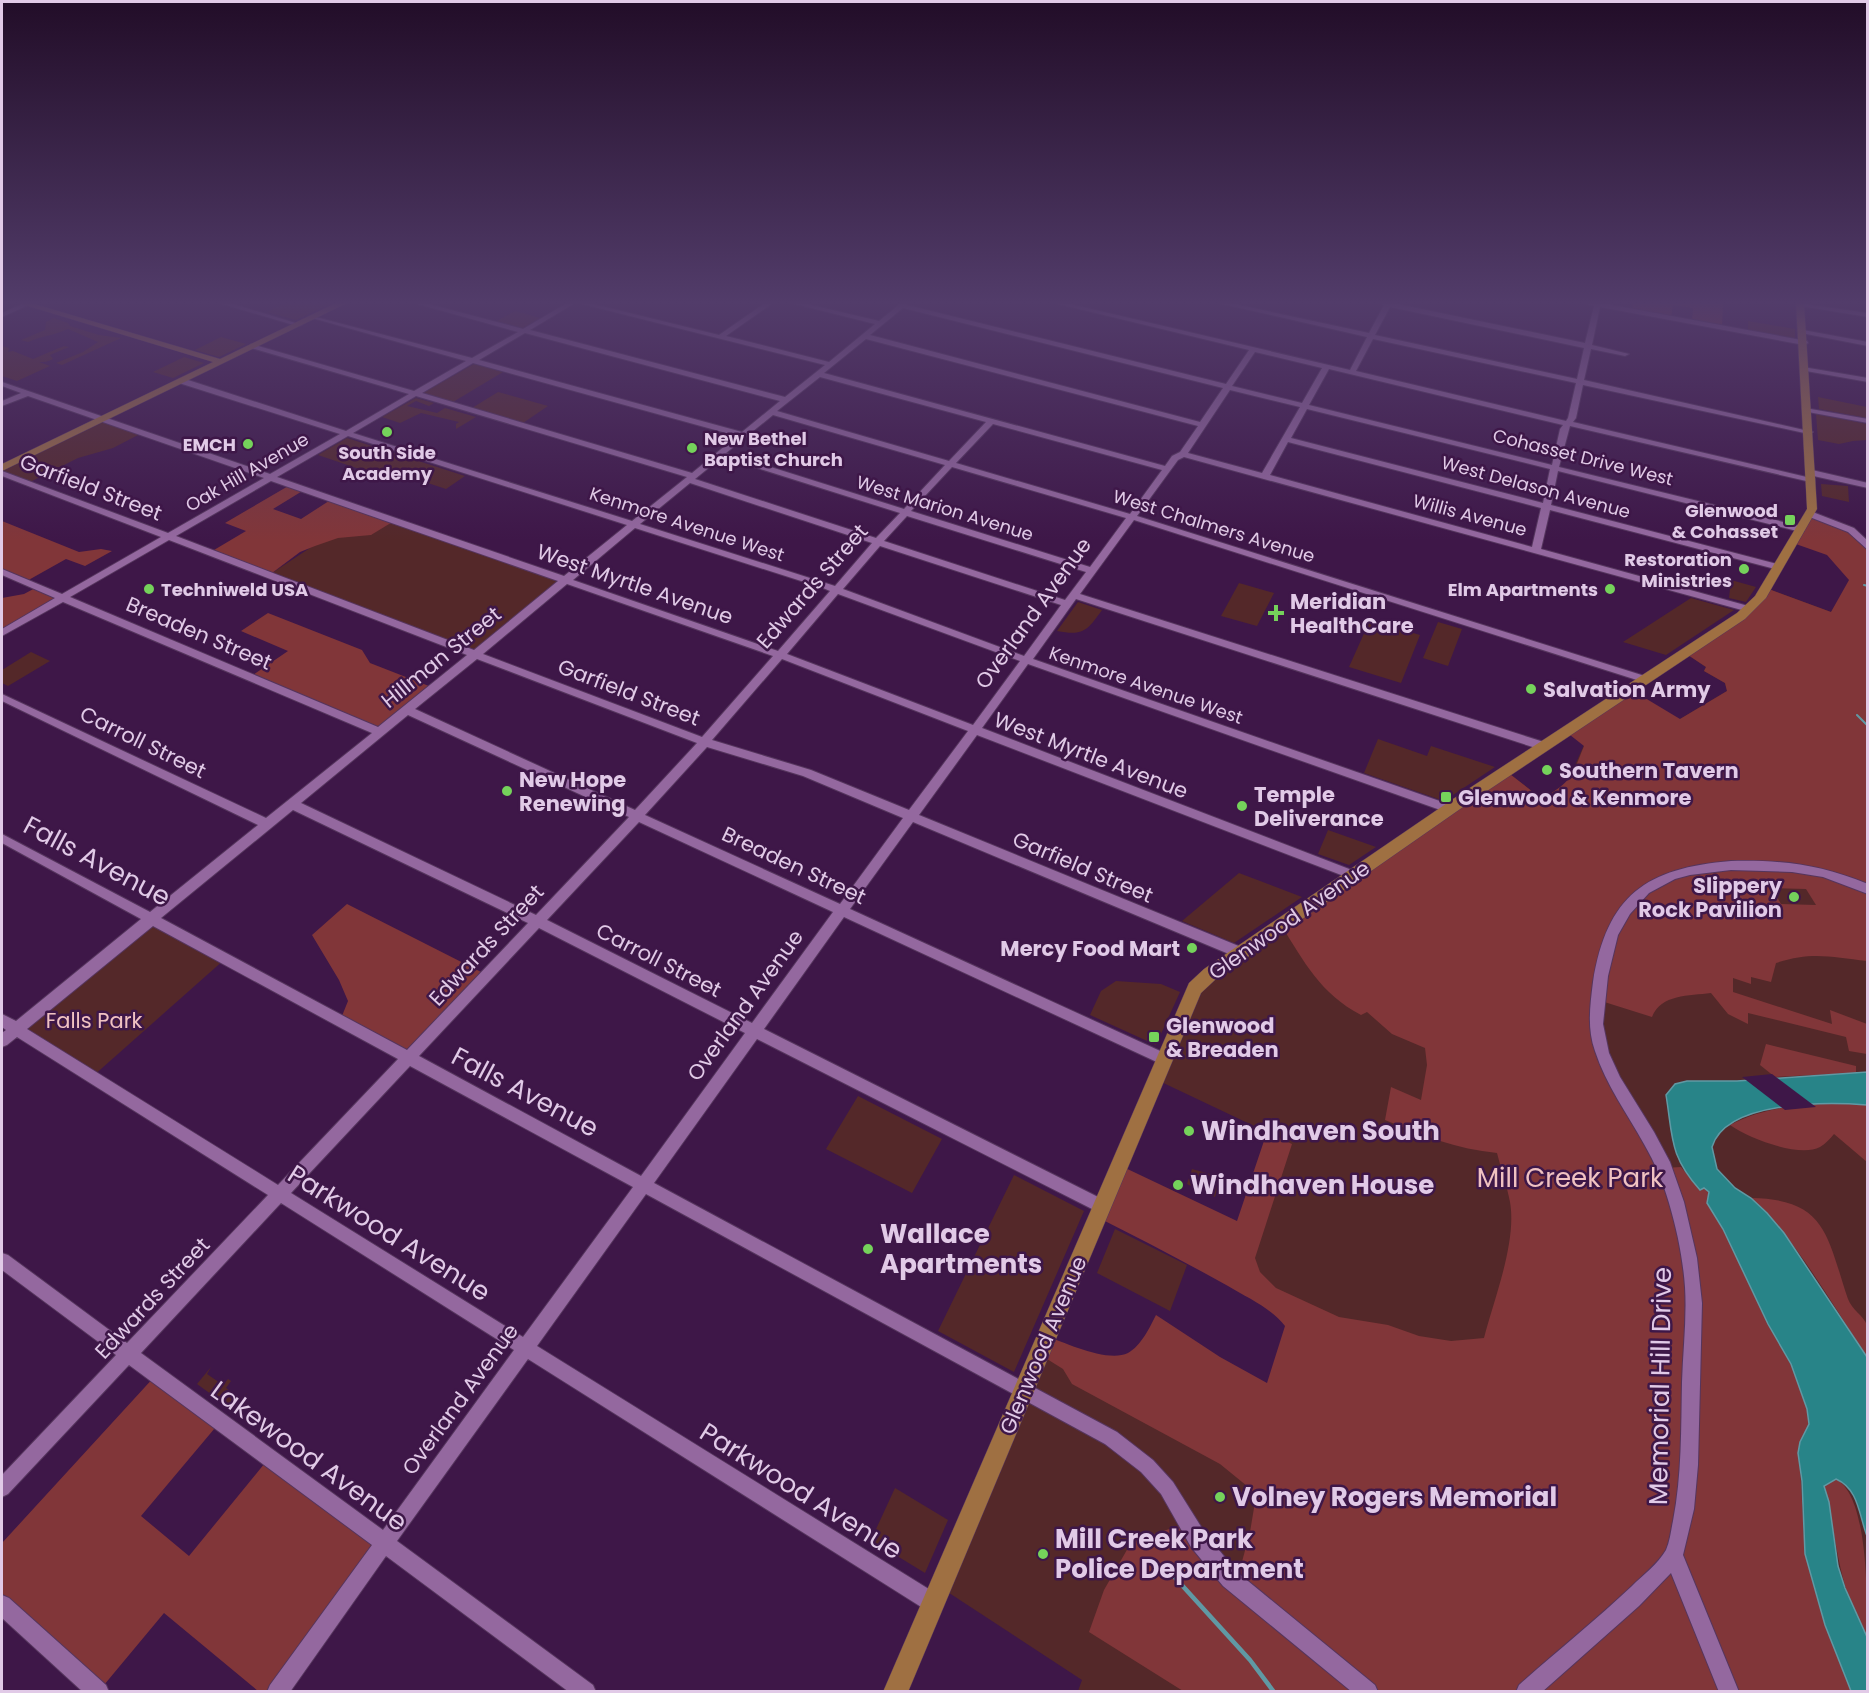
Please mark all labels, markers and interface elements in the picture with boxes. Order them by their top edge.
street label: Cohasset Drive West [1490,422,1676,492]
marker: South Side Academy [380,425,394,439]
place label: New Bethel Baptist Church [704,426,843,472]
street label: Oak Hill Avenue [181,427,313,517]
place label: EMCH [183,432,236,457]
marker: EMCH [241,437,255,451]
place label: South Side Academy [338,440,436,486]
marker: New Bethel Baptist Church [685,441,699,455]
street label: Garfield Street [16,447,166,527]
street label: West Delason Avenue [1439,450,1633,524]
street label: West Marion Avenue [853,469,1037,547]
street label: Kenmore Avenue West [586,481,788,567]
street label: West Chalmers Avenue [1110,483,1318,569]
street label: Willis Avenue [1410,488,1530,542]
place label: Glenwood & Cohasset [1672,498,1778,544]
marker: Glenwood & Cohasset [1783,513,1797,527]
street label: Edwards Street [750,517,874,655]
street label: Overland Avenue [968,531,1098,695]
street label: West Myrtle Avenue [533,537,737,631]
place label: Restoration Ministries [1624,547,1732,593]
marker: Restoration Ministries [1737,562,1751,576]
place label: Techniweld USA [161,577,308,602]
place label: Elm Apartments [1448,577,1598,602]
marker: Techniweld USA [142,582,156,596]
marker: Elm Apartments [1603,582,1617,596]
place label: Meridian HealthCare [1290,587,1414,640]
street label: Breaden Street [122,589,276,677]
street label: Hillman Street [375,600,507,714]
marker: Meridian HealthCare [1267,604,1285,622]
street label: Kenmore Avenue West [1046,640,1246,730]
street label: Garfield Street [554,652,704,732]
place label: Salvation Army [1543,675,1711,704]
marker: Salvation Army [1524,682,1538,696]
street label: Carroll Street [75,699,211,785]
street label: West Myrtle Avenue [990,705,1192,805]
place label: Southern Tavern [1559,756,1739,785]
marker: Southern Tavern [1540,763,1554,777]
place label: New Hope Renewing [519,765,626,818]
place label: Temple Deliverance [1254,780,1384,833]
place label: Glenwood & Kenmore [1458,783,1691,812]
marker: New Hope Renewing [500,784,514,798]
marker: Glenwood & Kenmore [1439,790,1453,804]
marker: Temple Deliverance [1235,799,1249,813]
street label: Falls Avenue [17,807,177,915]
street label: Breaden Street [717,819,871,911]
street label: Garfield Street [1008,824,1158,910]
street label: Glenwood Avenue [1203,853,1375,987]
place label: Slippery Rock Pavilion [1638,871,1783,924]
street label: Edwards Street [422,878,550,1012]
marker: Slippery Rock Pavilion [1787,890,1801,904]
street label: Carroll Street [591,916,727,1004]
street label: Overland Avenue [680,923,810,1087]
place label: Mercy Food Mart [1000,934,1180,963]
marker: Mercy Food Mart [1185,941,1199,955]
park label: Falls Park [46,1006,143,1035]
place label: Glenwood & Breaden [1166,1011,1279,1064]
marker: Glenwood & Breaden [1147,1030,1161,1044]
street label: Falls Avenue [445,1038,605,1146]
place label: Windhaven South [1201,1113,1440,1149]
marker: Windhaven South [1182,1124,1196,1138]
street label: Parkwood Avenue [281,1156,497,1310]
park label: Mill Creek Park [1477,1160,1664,1196]
place label: Windhaven House [1190,1167,1434,1203]
marker: Windhaven House [1171,1178,1185,1192]
place label: Wallace Apartments [880,1216,1042,1282]
street label: Edwards Street [88,1231,216,1365]
marker: Wallace Apartments [861,1242,875,1256]
street label: Glenwood Avenue [992,1252,1094,1438]
street label: Memorial Hill Drive [1640,1267,1680,1505]
street label: Overland Avenue [395,1317,525,1481]
street label: Lakewood Avenue [203,1372,415,1540]
street label: Parkwood Avenue [693,1414,909,1568]
place label: Volney Rogers Memorial [1232,1479,1557,1515]
marker: Volney Rogers Memorial [1213,1490,1227,1504]
place label: Mill Creek Park Police Department [1055,1521,1304,1587]
marker: Mill Creek Park Police Department [1036,1547,1050,1561]

